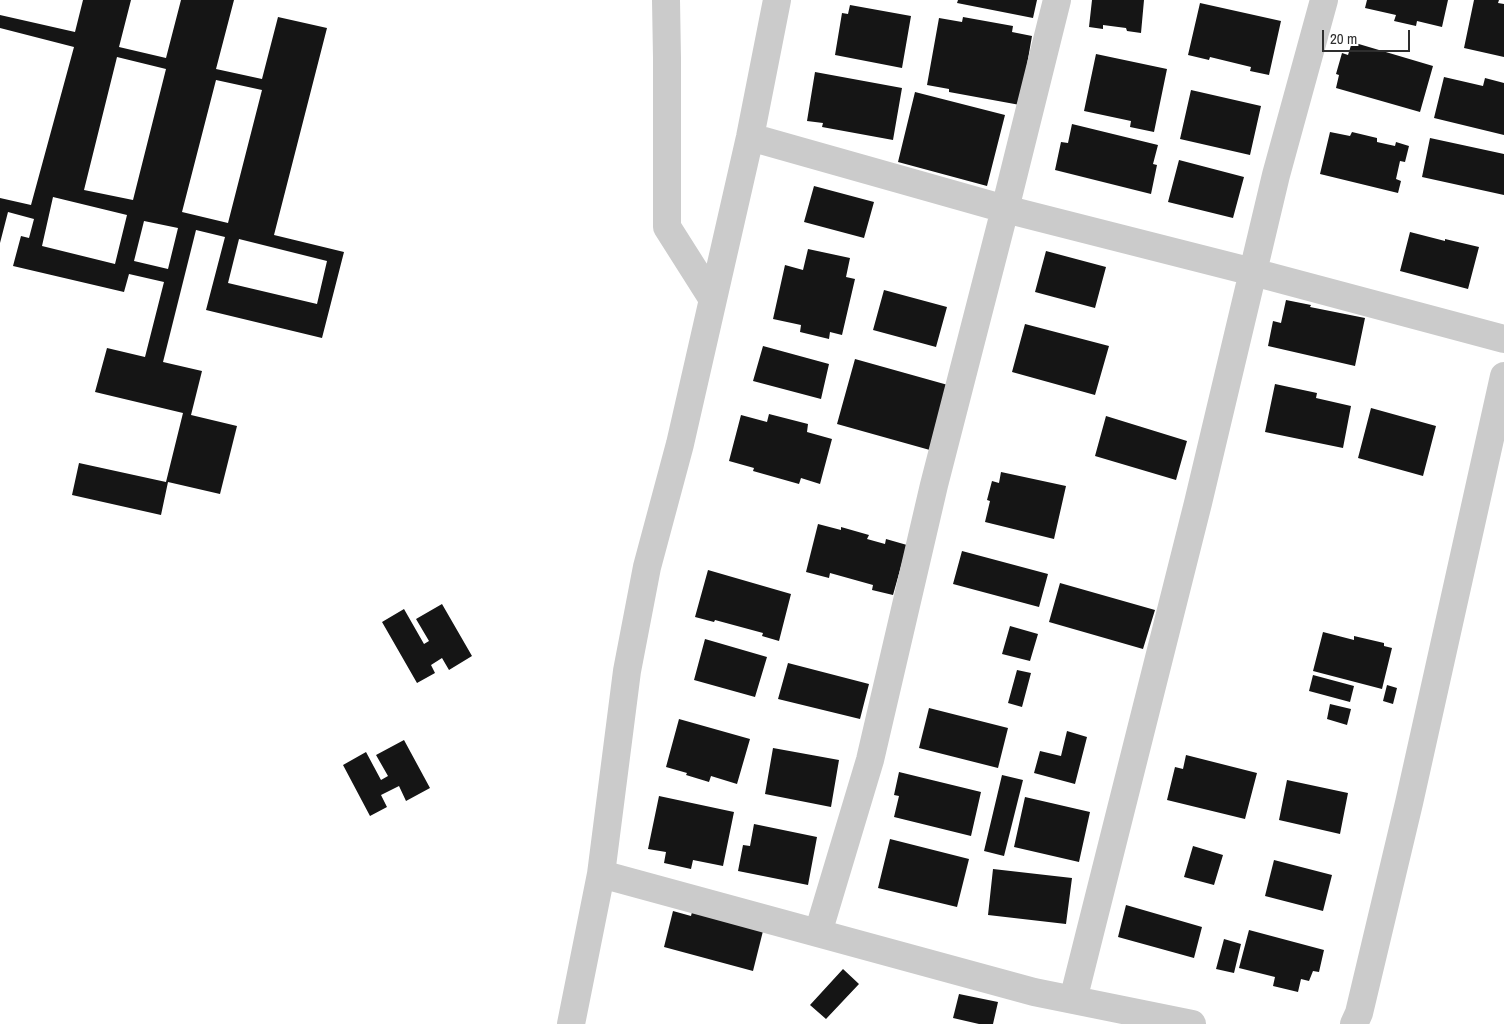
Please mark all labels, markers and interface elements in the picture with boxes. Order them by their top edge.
scale bar [1324,20,1412,52]
text: 20 m [1330,28,1357,49]

